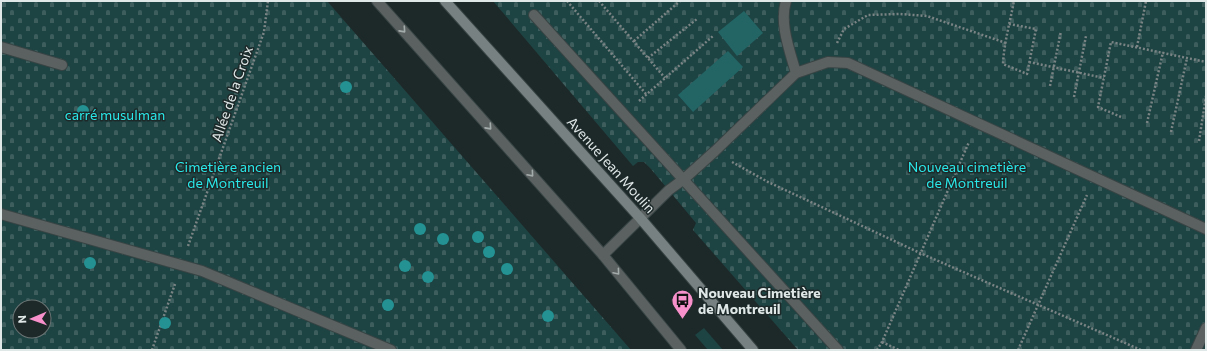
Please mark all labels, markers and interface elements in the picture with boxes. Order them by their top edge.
one-way arrow [398,25,405,33]
street label: Allée de la Croix [207,43,256,144]
park label: carré musulman [65,106,165,123]
street label: Avenue Jean Moulin [564,113,659,216]
one-way arrow [485,122,492,130]
park label: Cimetière ancien de Montreuil [175,158,281,191]
park label: Nouveau cimetière de Montreuil [908,158,1026,191]
one-way arrow [527,170,534,177]
one-way arrow [612,268,619,275]
place label: Nouveau Cimetière de Montreuil [698,284,821,317]
bus stop icon: Nouveau Cimetière de Montreuil [669,288,695,321]
north arrow [12,299,52,339]
text: N [15,315,28,324]

